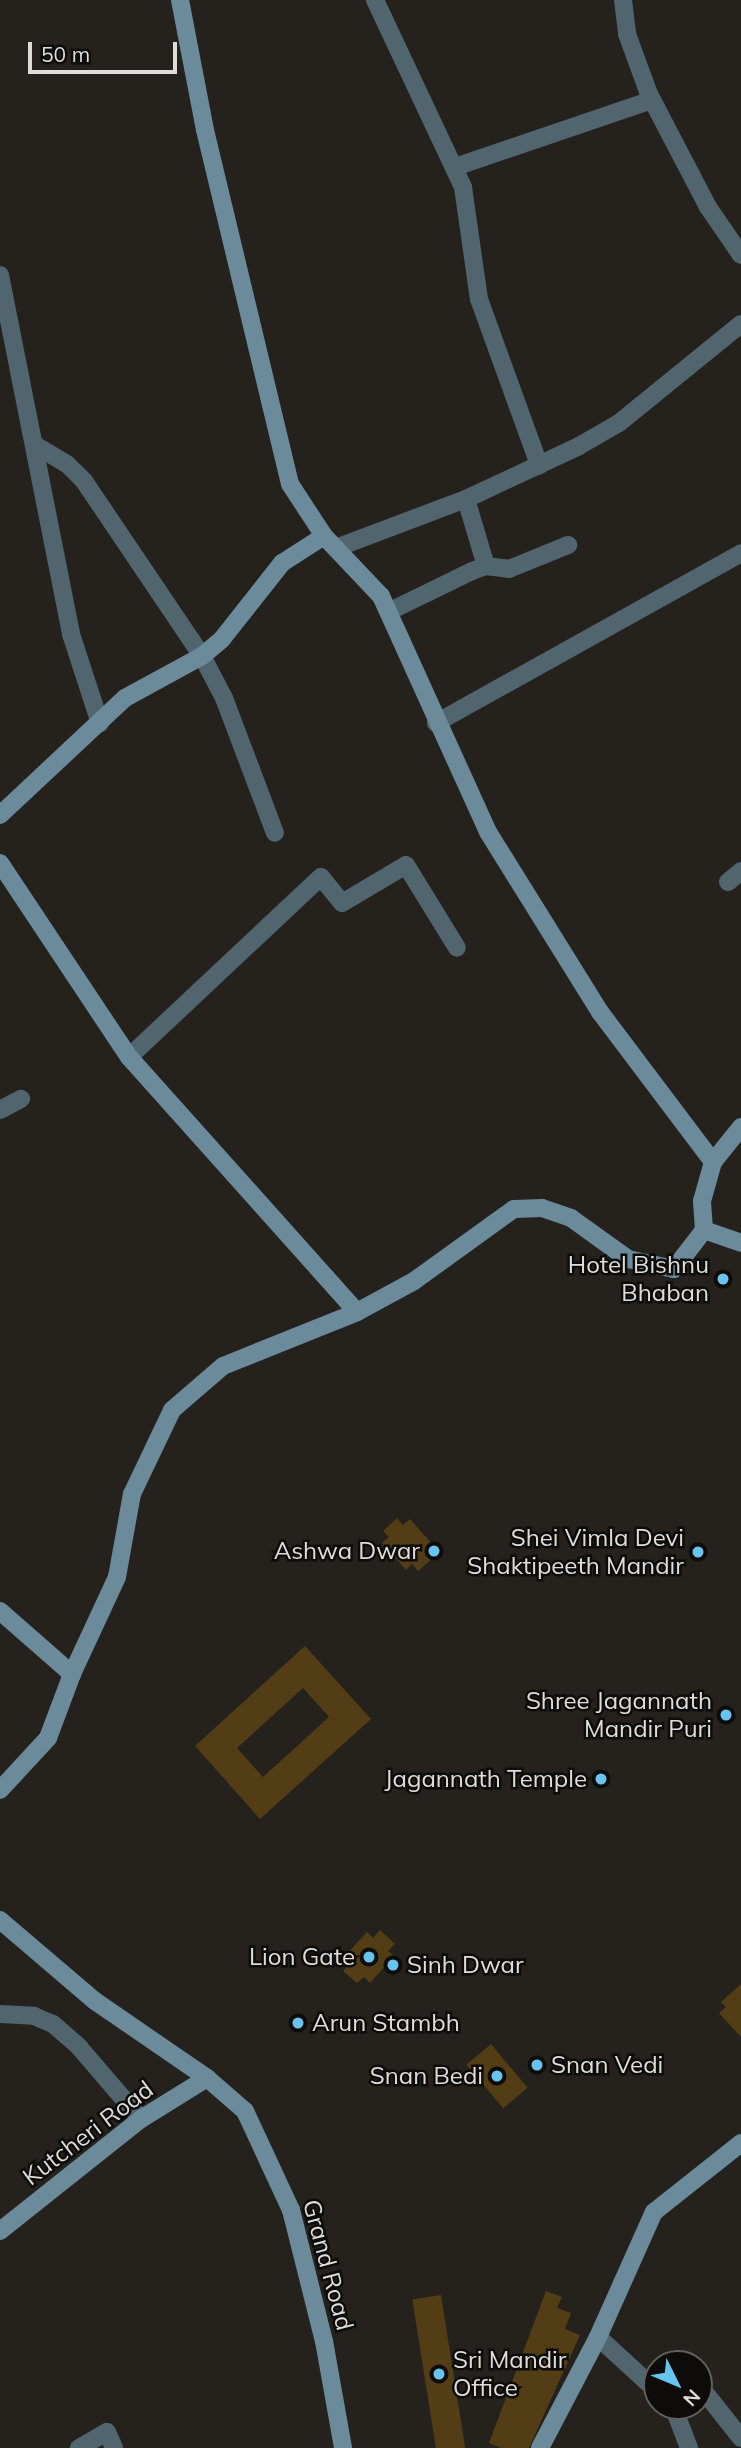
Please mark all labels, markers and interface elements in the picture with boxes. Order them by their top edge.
scale bar [32,28,180,72]
text: 50 m [41,41,90,67]
place label: Hotel Bishnu Bhaban [568,1251,709,1307]
marker: Hotel Bishnu Bhaban [715,1271,731,1287]
place label: Shei Vimla Devi Shaktipeeth Mandir [467,1524,684,1580]
place label: Ashwa Dwar [274,1537,420,1565]
marker: Ashwa Dwar [426,1543,442,1559]
marker: Shei Vimla Devi Shaktipeeth Mandir [690,1544,706,1560]
place label: Shree Jagannath Mandir Puri [526,1687,712,1743]
marker: Shree Jagannath Mandir Puri [718,1707,734,1723]
place label: Jagannath Temple [385,1765,587,1793]
marker: Jagannath Temple [593,1771,609,1787]
place label: Lion Gate [249,1943,355,1971]
marker: Lion Gate [361,1949,377,1965]
place label: Sinh Dwar [407,1951,524,1979]
marker: Sinh Dwar [385,1957,401,1973]
place label: Arun Stambh [312,2009,460,2037]
marker: Arun Stambh [290,2015,306,2031]
place label: Snan Vedi [551,2051,663,2079]
marker: Snan Vedi [529,2057,545,2073]
place label: Snan Bedi [370,2062,483,2090]
marker: Snan Bedi [489,2068,505,2084]
street label: Kutcheri Road [17,2075,159,2191]
street label: Grand Road [297,2197,359,2333]
place label: Sri Mandir Office [453,2346,567,2402]
north arrow [643,2350,713,2420]
marker: Sri Mandir Office [431,2366,447,2382]
text: N [678,2385,706,2411]

